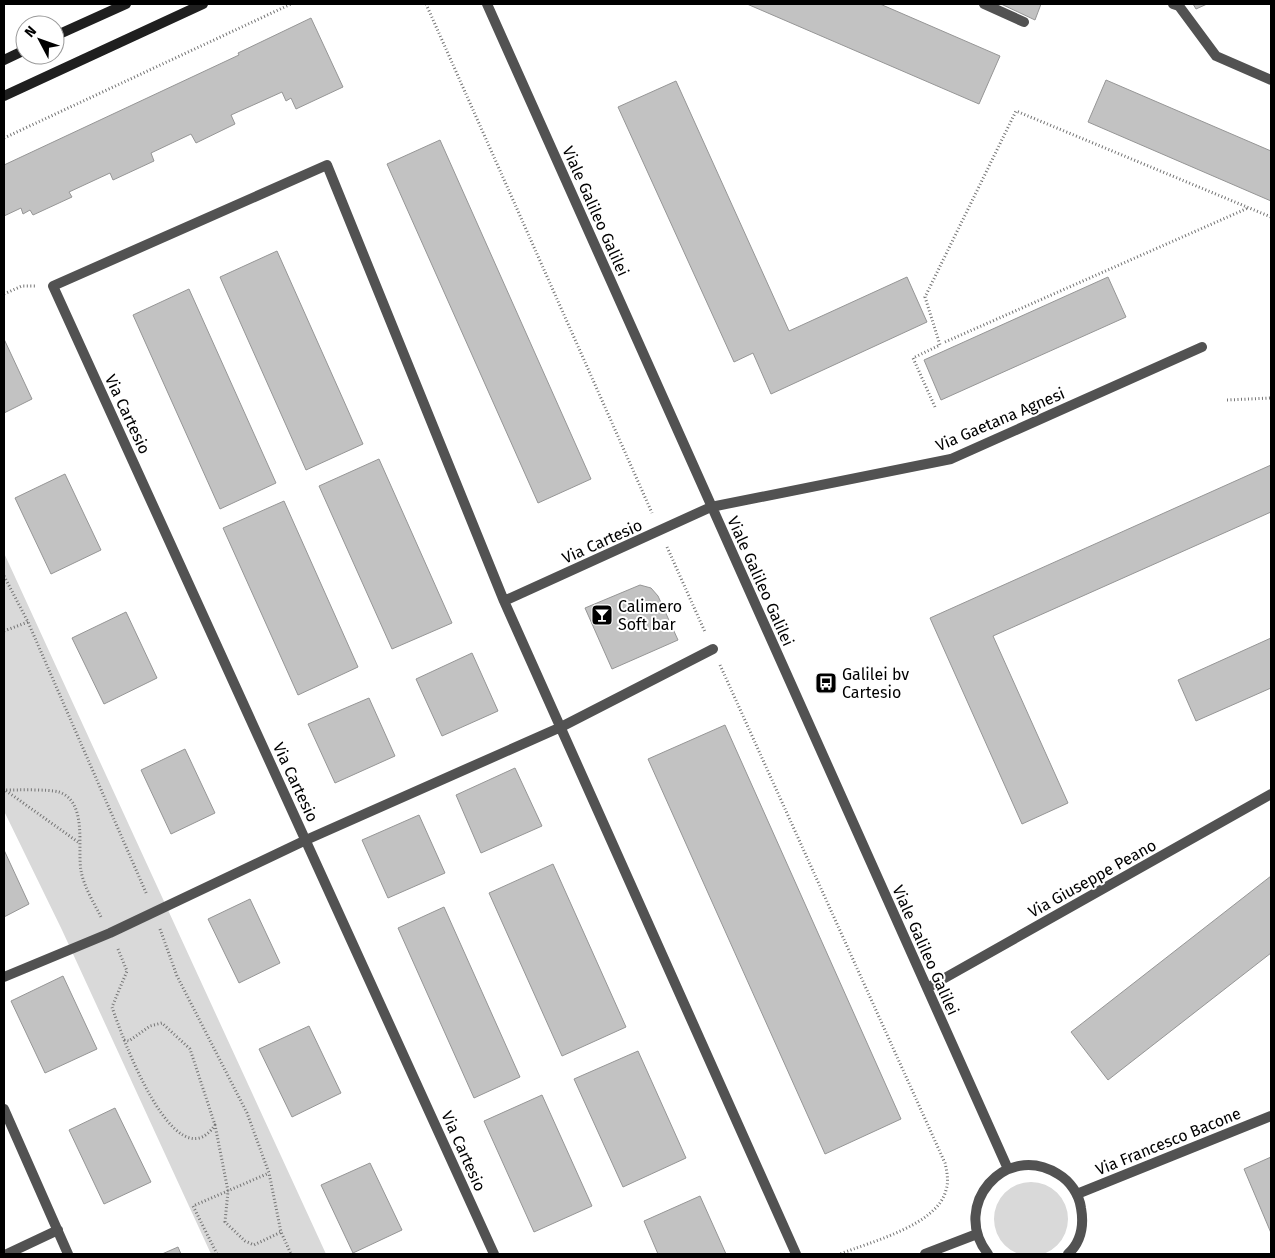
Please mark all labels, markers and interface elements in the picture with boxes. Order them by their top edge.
north arrow [15,15,65,65]
text: N [21,23,40,41]
street label: Viale Galileo Galilei [558,143,633,279]
street label: Via Cartesio [101,371,154,457]
street label: Via Gaetana Agnesi [933,384,1067,455]
street label: Viale Galileo Galilei [723,513,798,649]
street label: Via Cartesio [559,515,645,568]
place label: Calimero Soft bar [618,597,682,634]
bar icon: Calimero Soft bar [590,603,614,627]
place label: Galilei bv Cartesio [842,665,909,702]
bus stop icon: Galilei bv Cartesio [814,671,838,695]
street label: Via Cartesio [269,739,322,825]
street label: Via Giuseppe Peano [1025,835,1159,921]
street label: Viale Galileo Galilei [888,882,963,1018]
street label: Via Francesco Bacone [1093,1104,1244,1179]
street label: Via Cartesio [437,1108,490,1194]

